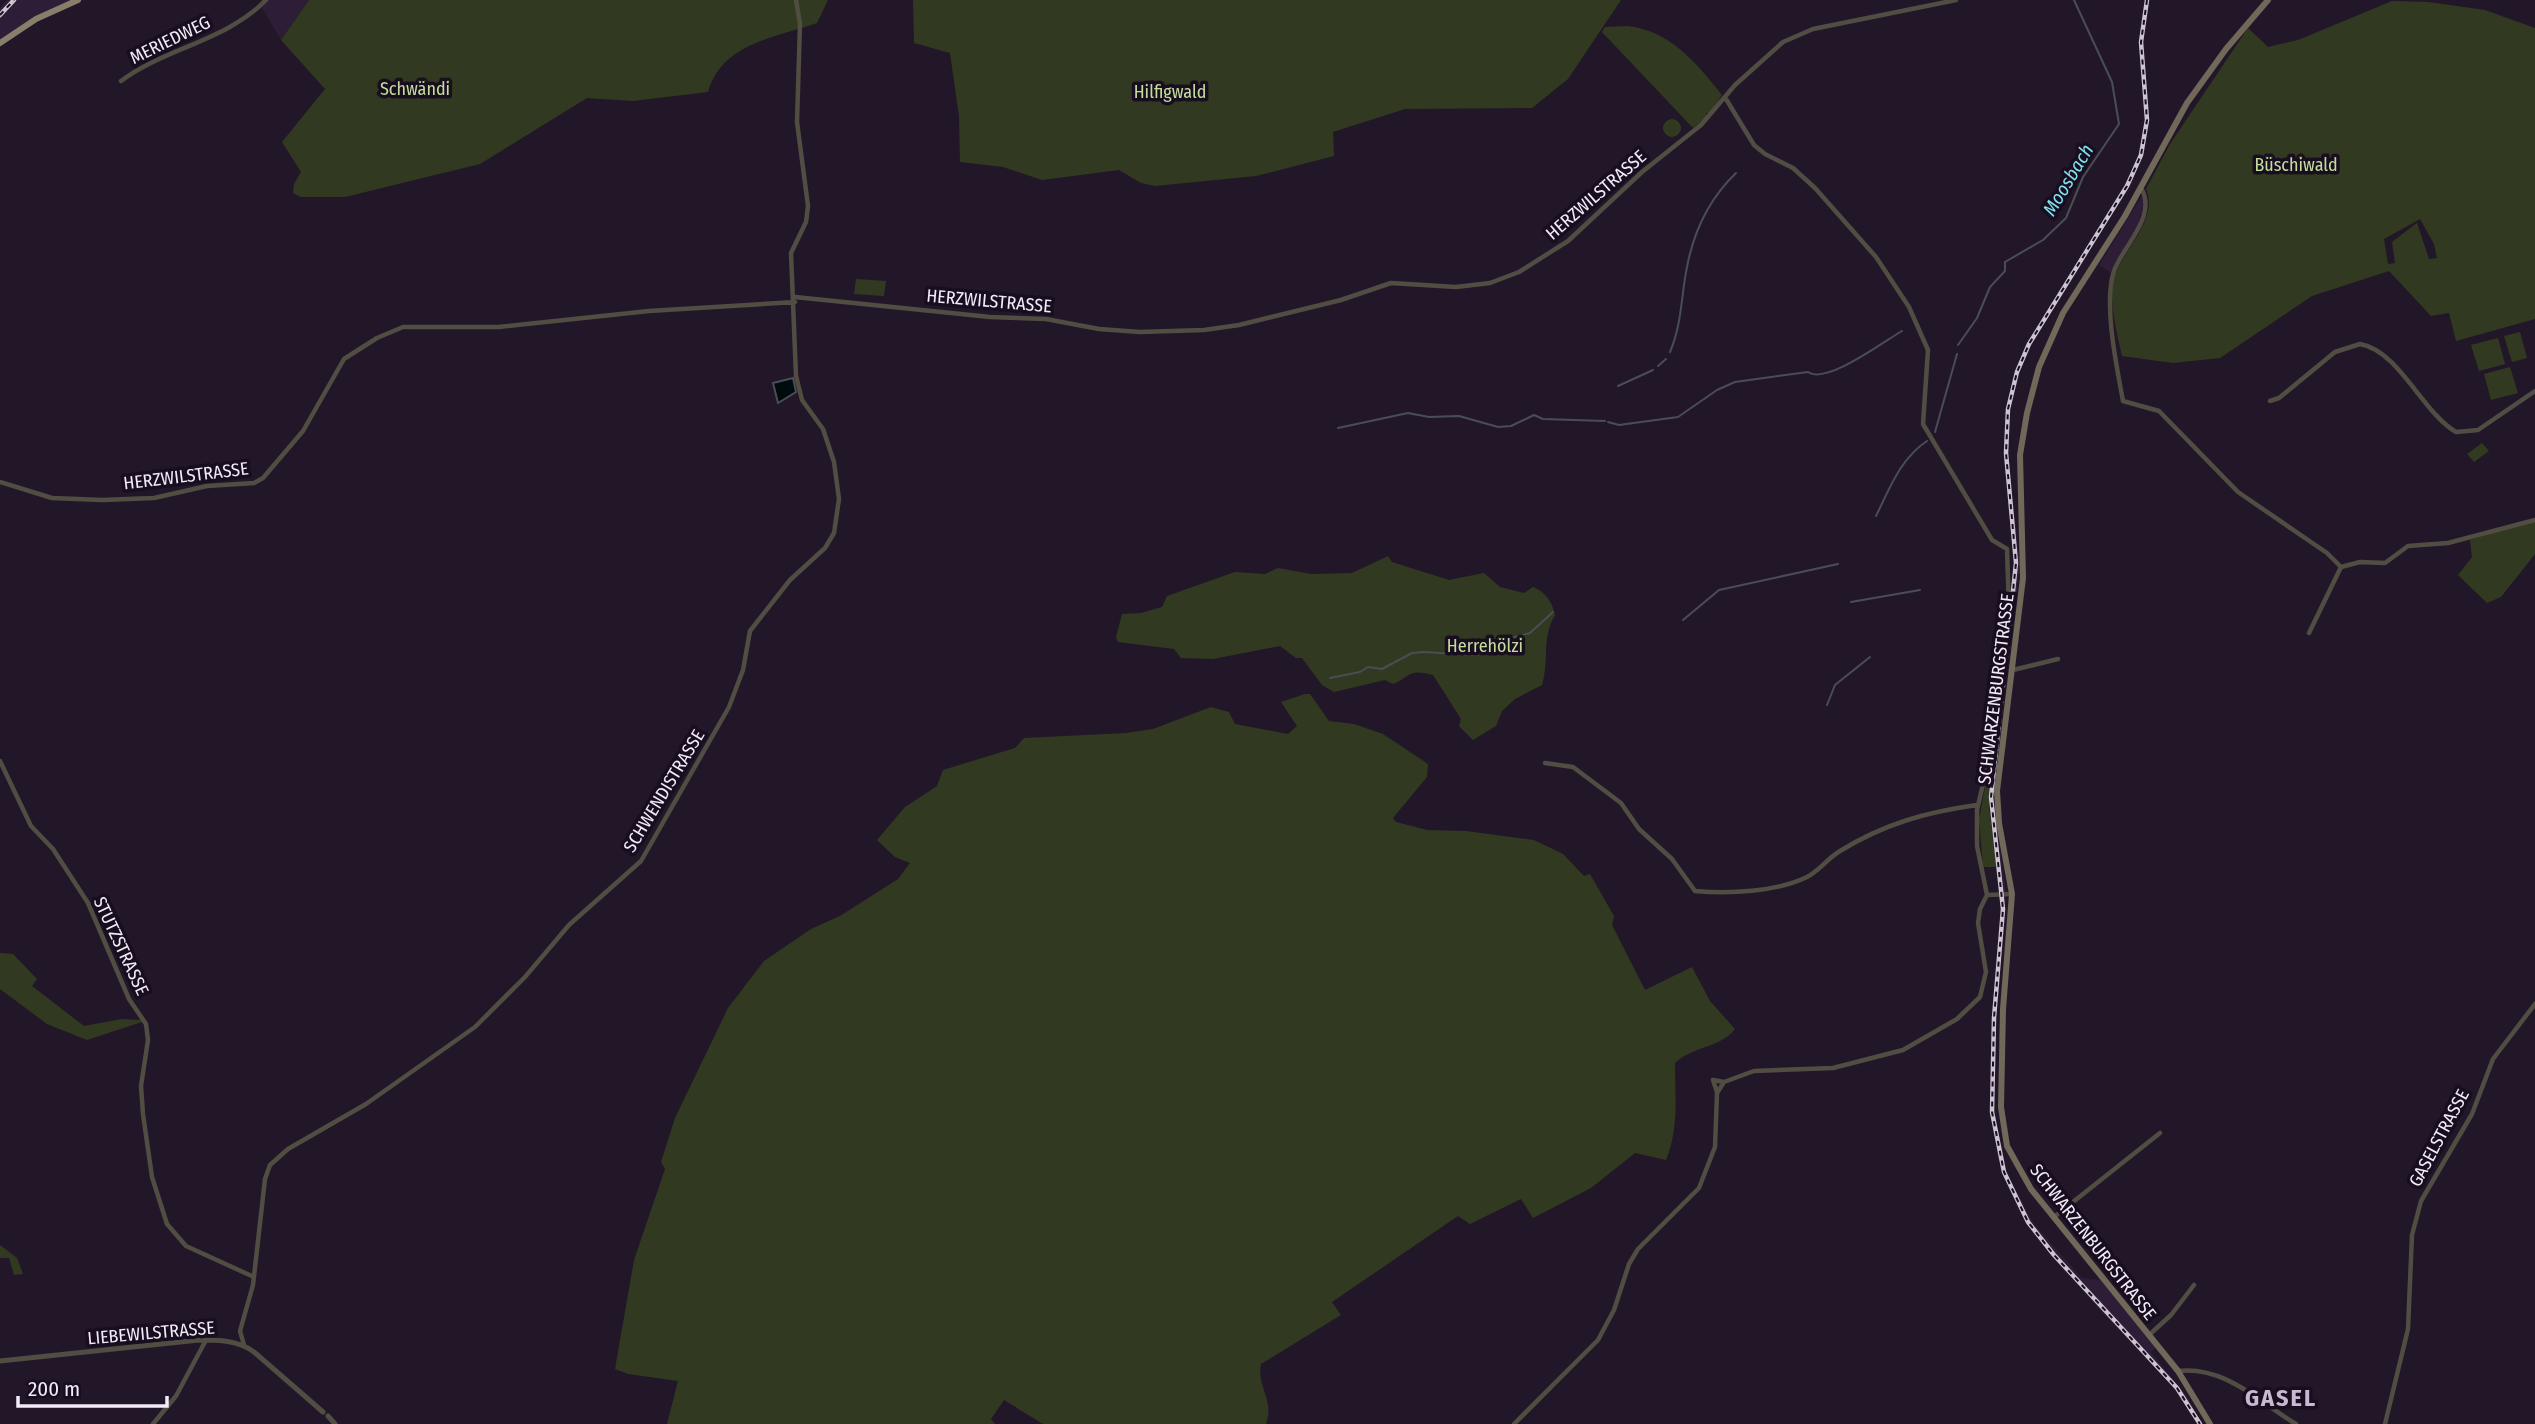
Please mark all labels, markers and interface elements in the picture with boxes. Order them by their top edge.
street label: MERIEDWEG [126,11,214,69]
park label: Schwändi [380,78,450,100]
park label: Hilfigwald [1134,81,1206,103]
water label: Moosbach [2038,140,2098,220]
street label: HERZWILSTRASSE [1541,145,1651,245]
park label: Büschiwald [2254,154,2338,176]
street label: HERZWILSTRASSE [925,285,1053,317]
street label: HERZWILSTRASSE [122,457,250,495]
street label: SCHWARZENBURGSTRASSE [1973,592,2019,786]
park label: Herrehölzi [1447,635,1523,657]
street label: SCHWENDISTRASSE [619,726,709,856]
street label: STUTZSTRASSE [89,893,153,999]
street label: GASELSTRASSE [2404,1086,2474,1190]
street label: SCHWARZENBURGSTRASSE [2025,1160,2161,1324]
street label: LIEBEWILSTRASSE [87,1316,215,1350]
scale bar [18,1364,166,1408]
text: 200 m [28,1376,80,1402]
district label: GASEL [2245,1384,2317,1412]

